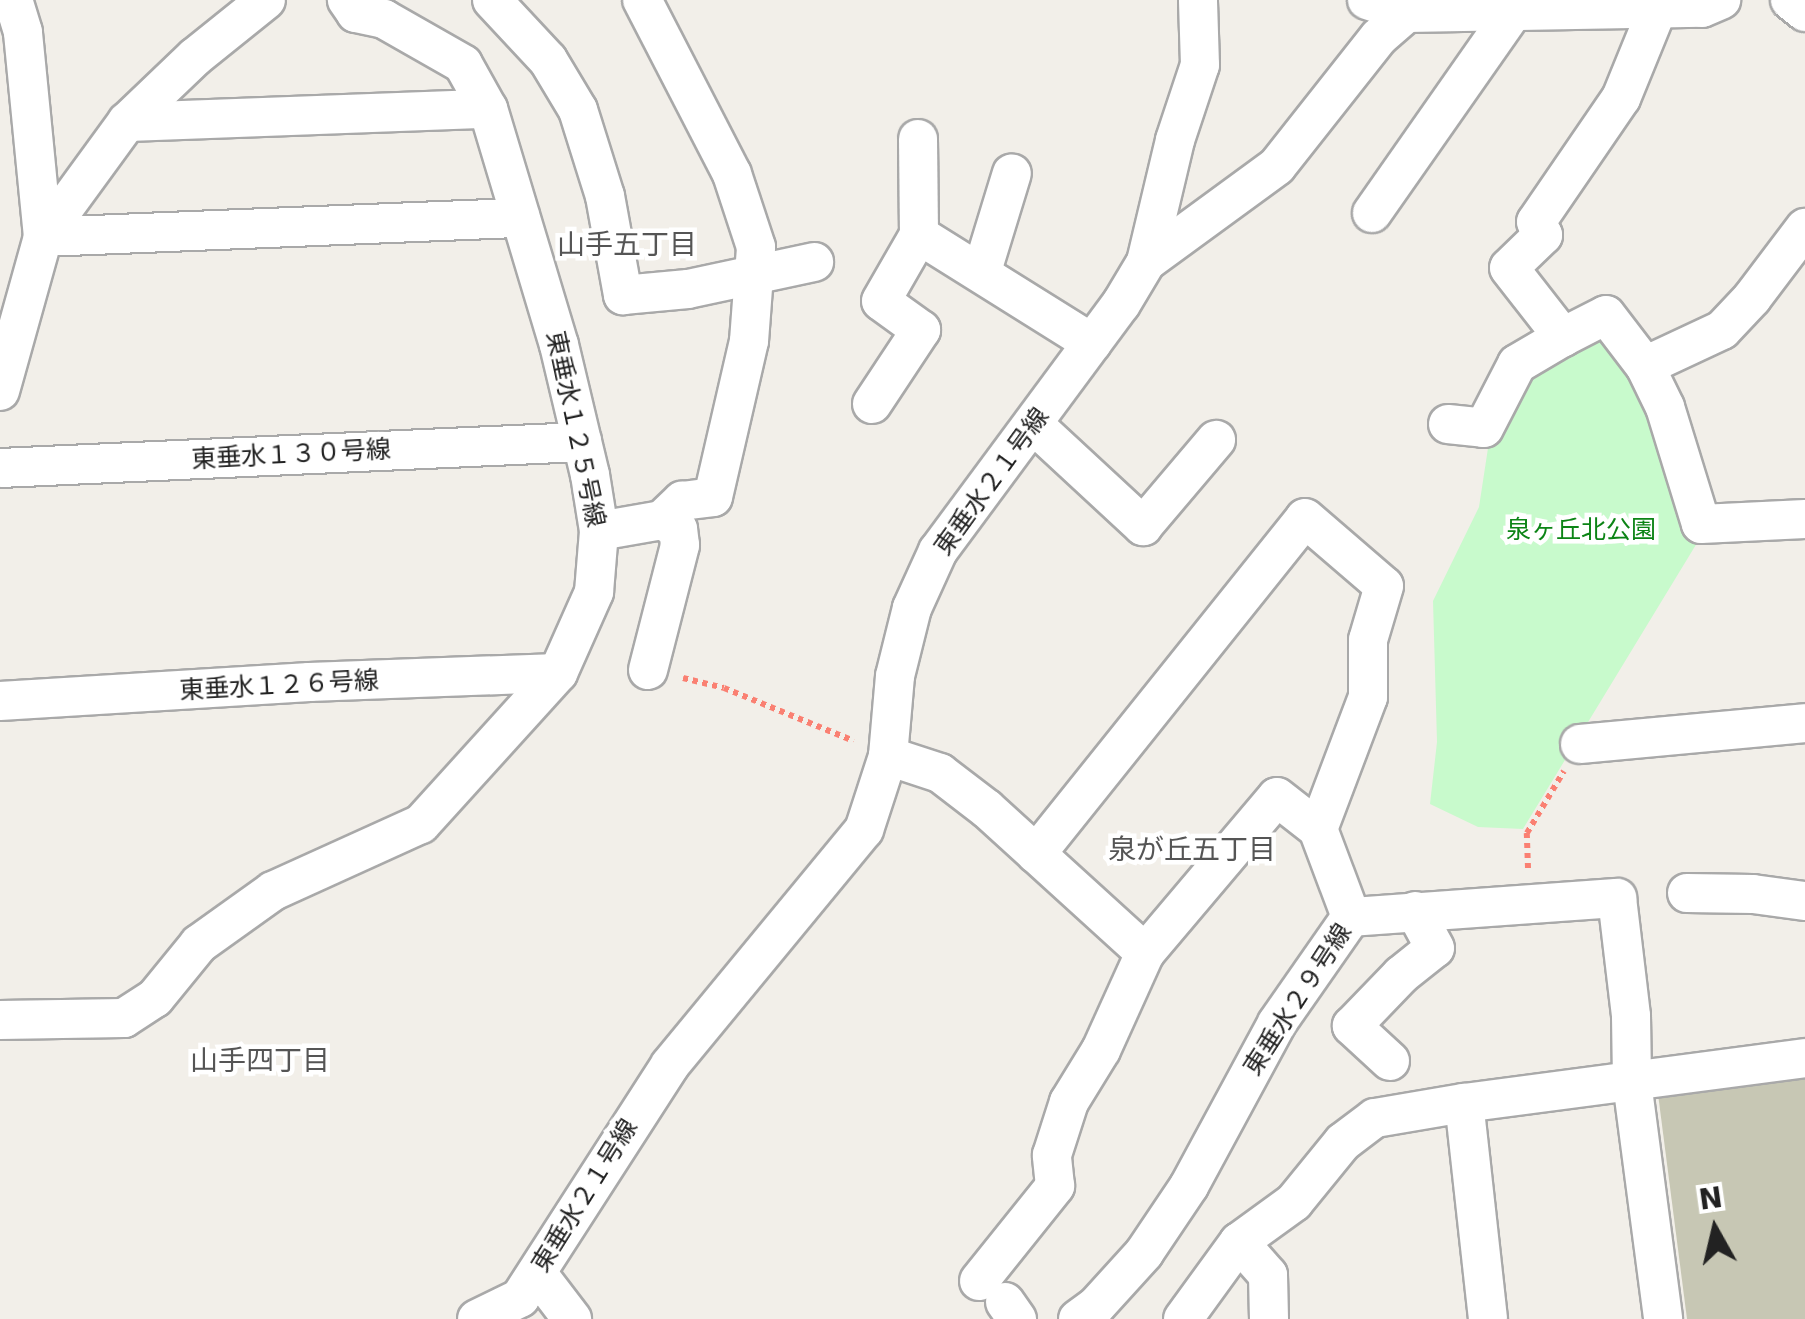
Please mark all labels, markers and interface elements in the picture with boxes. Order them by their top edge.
district label: 山手五丁目 [557,228,697,262]
street label: 東垂水１２５号線 [540,328,610,530]
street label: 東垂水２１号線 [928,402,1056,562]
street label: 東垂水１３０号線 [190,435,392,475]
park label: 泉ヶ丘北公園 [1506,515,1656,545]
street label: 東垂水１２６号線 [178,666,380,706]
district label: 泉が丘五丁目 [1108,833,1276,867]
street label: 東垂水２９号線 [1238,918,1358,1082]
district label: 山手四丁目 [190,1044,330,1078]
street label: 東垂水２１号線 [526,1114,644,1278]
north arrow [1665,1179,1765,1279]
text: N [1697,1181,1725,1217]

